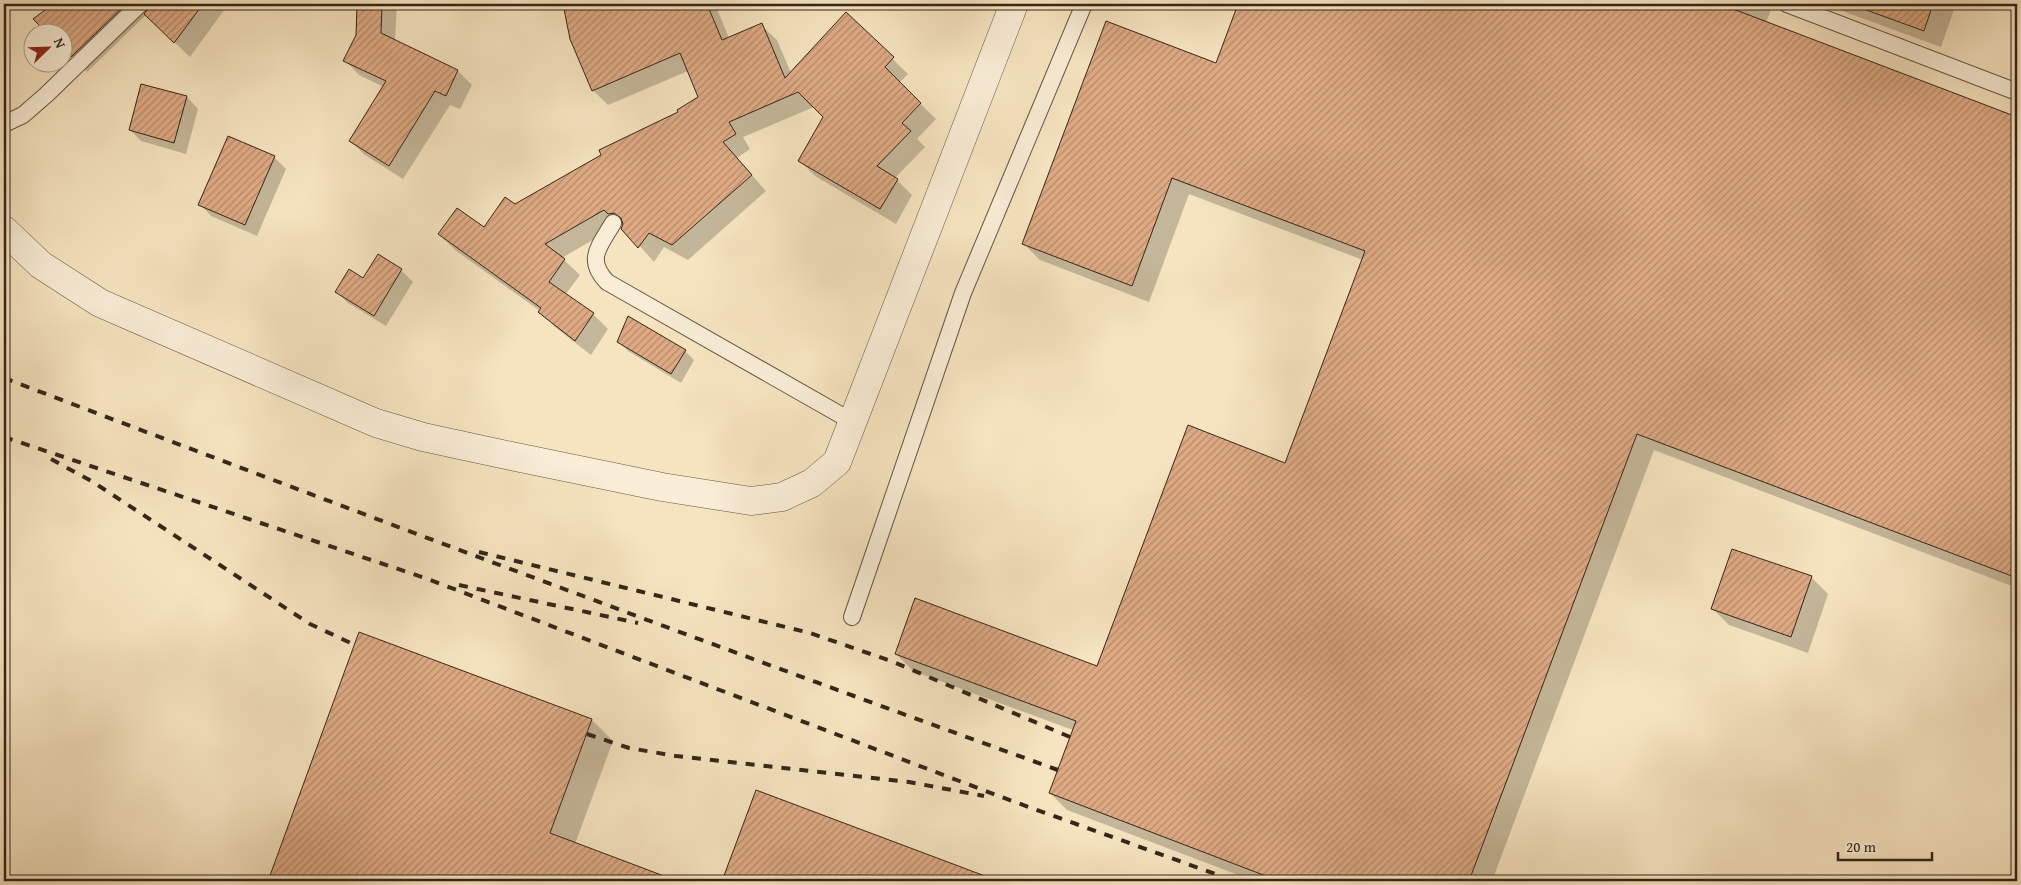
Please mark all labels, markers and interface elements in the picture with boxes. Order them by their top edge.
north arrow [22,22,72,72]
text: N [49,35,71,52]
scale bar [1838,830,1932,862]
text: 20 m [1846,836,1877,857]

